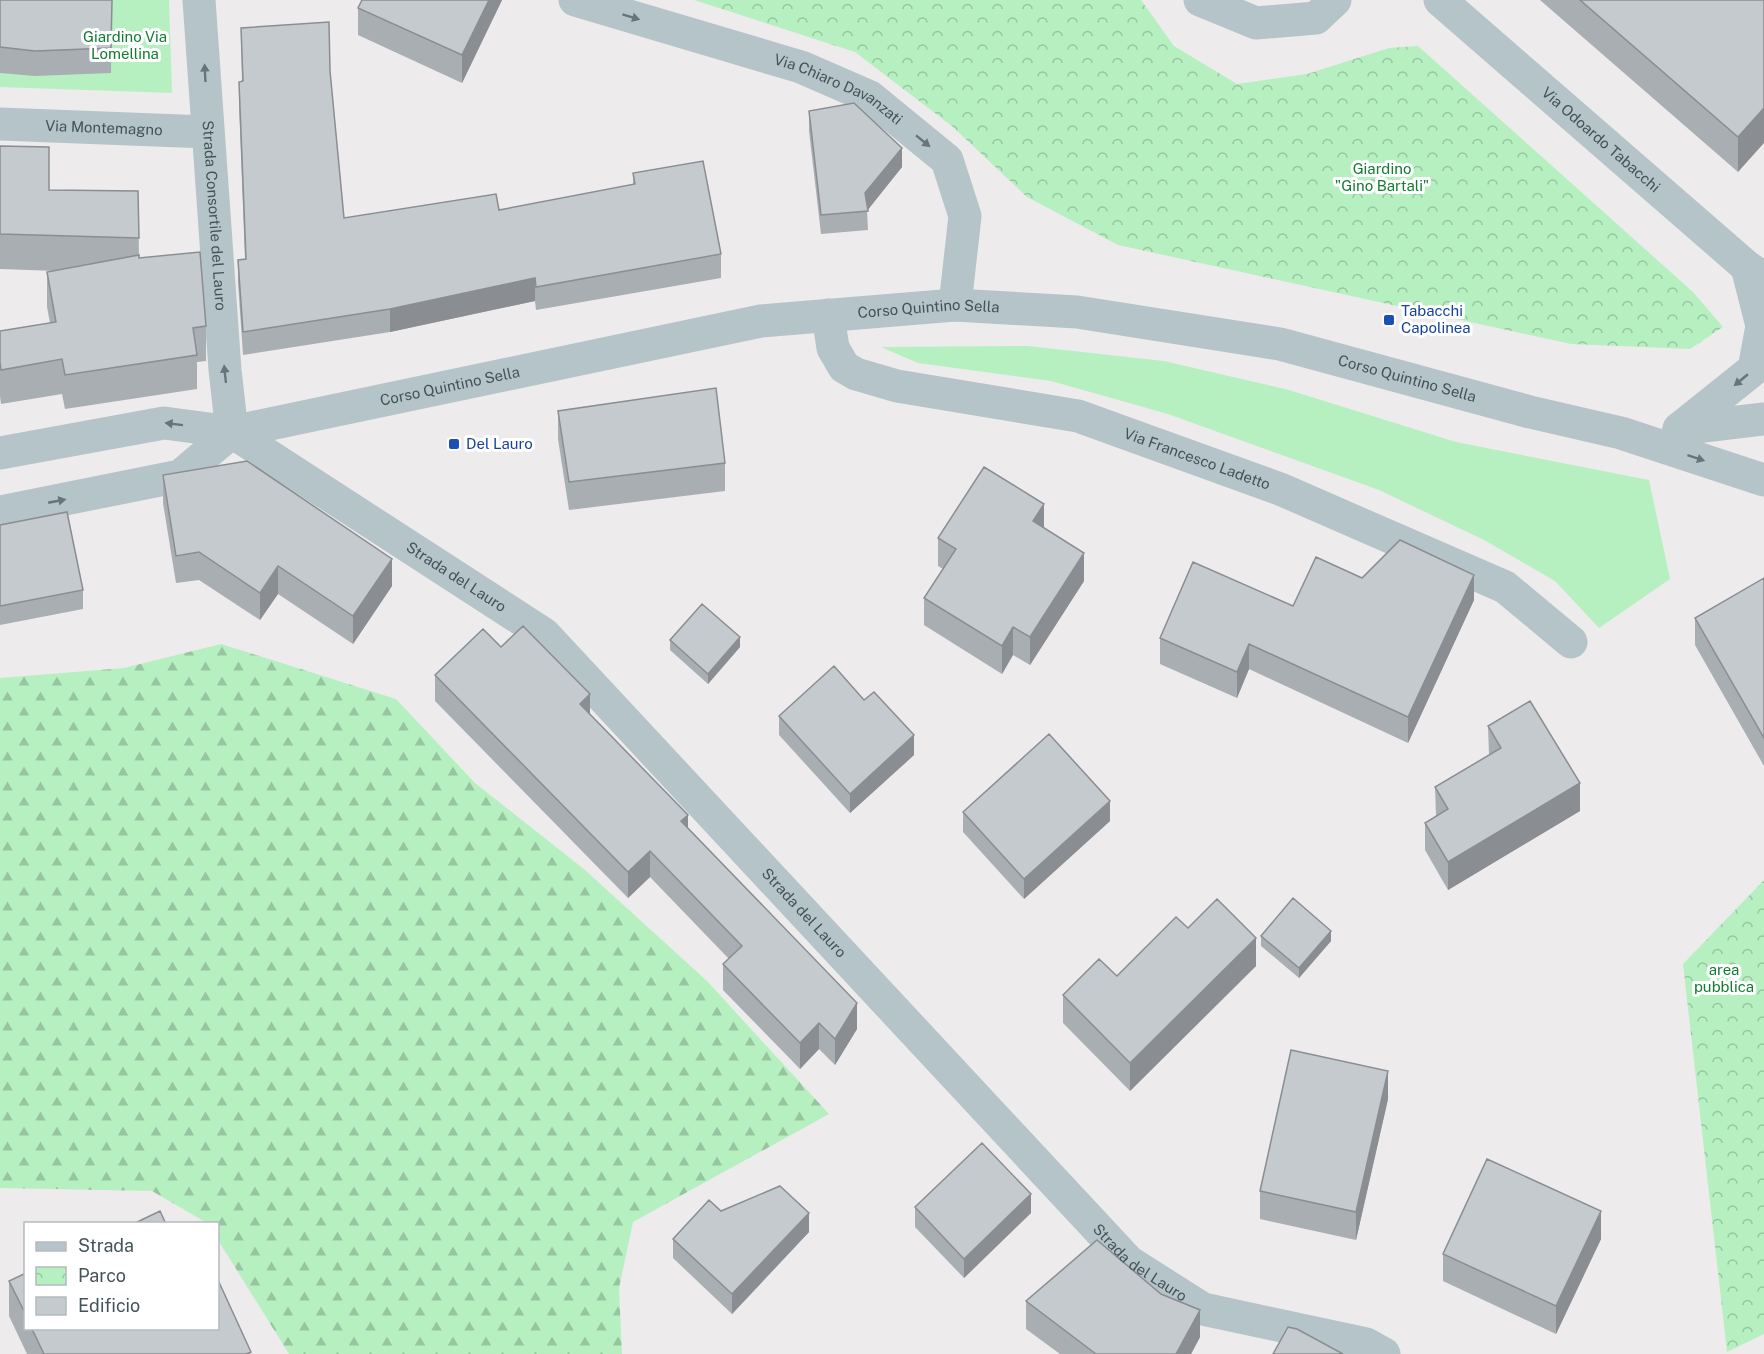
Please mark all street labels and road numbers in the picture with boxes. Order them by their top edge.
street label: Via Chiaro Davanzati [772,50,906,128]
street label: Via Odoardo Tabacchi [1538,83,1664,195]
street label: Via Montemagno [45,117,163,138]
street label: Strada Consortile del Lauro [199,120,230,311]
street label: Corso Quintino Sella [857,296,1000,321]
street label: Corso Quintino Sella [1336,351,1478,405]
street label: Corso Quintino Sella [378,363,521,409]
street label: Via Francesco Ladetto [1122,424,1273,493]
street label: Strada del Lauro [403,538,510,615]
street label: Strada del Lauro [759,865,850,961]
street label: Strada del Lauro [1090,1220,1190,1305]

